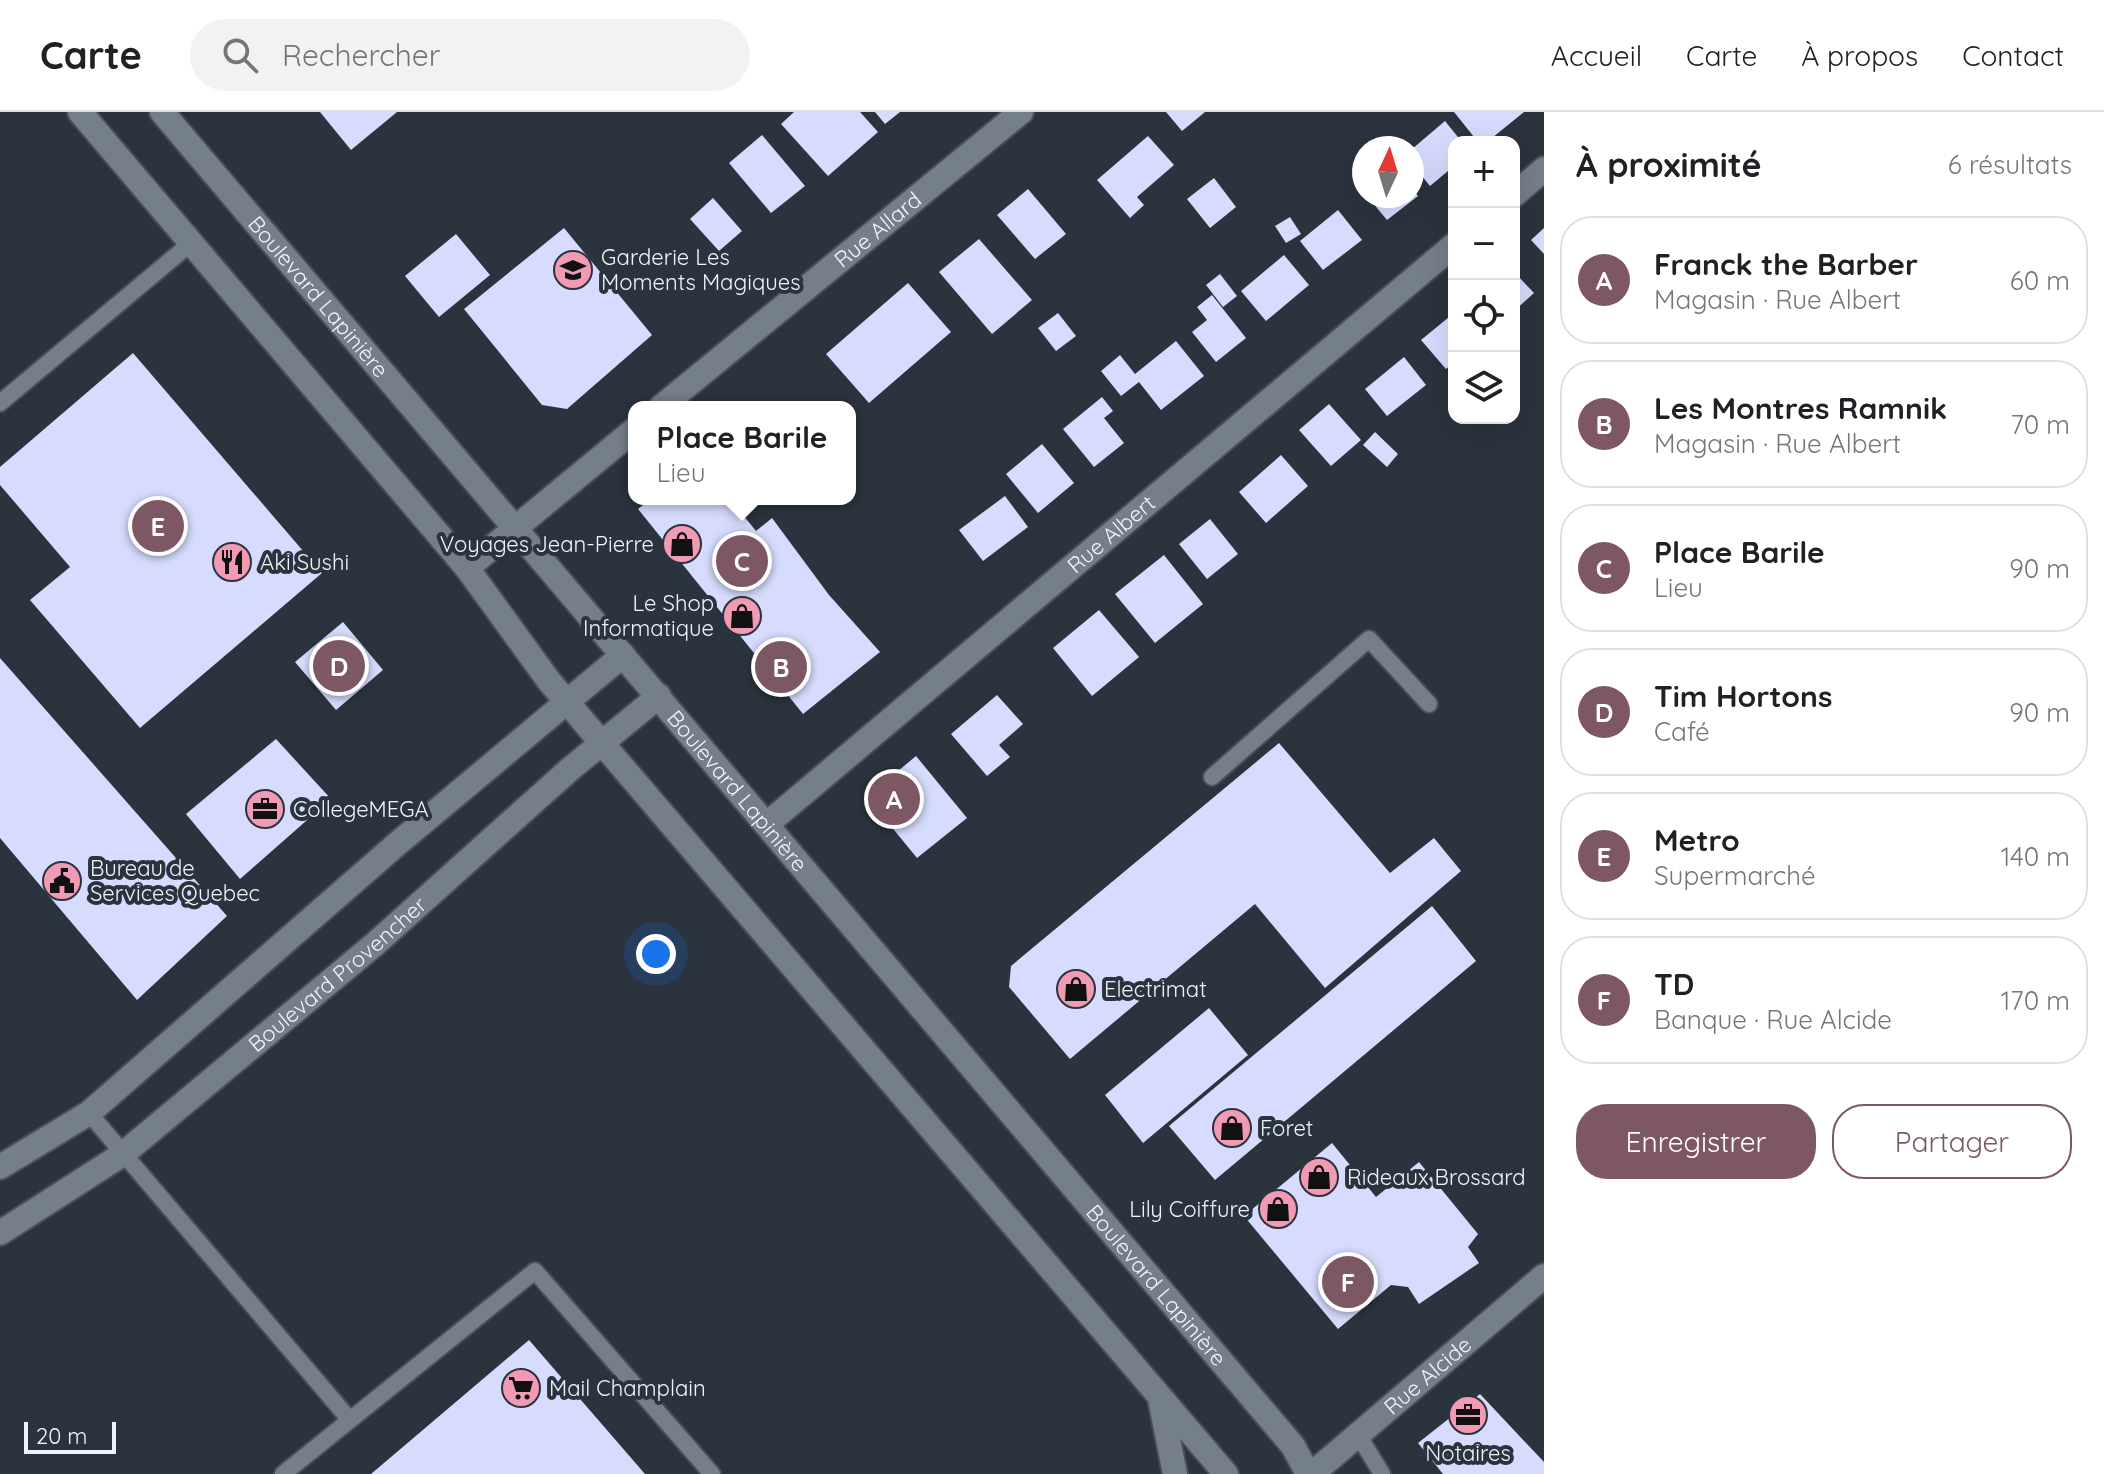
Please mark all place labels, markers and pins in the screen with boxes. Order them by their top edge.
place label: Garderie Les Moments Magiques [601,243,800,296]
school or university icon: Garderie Les Moments Magiques [552,249,594,291]
pin: E [132,496,184,556]
shop icon: Voyages Jean-Pierre [661,523,703,565]
place label: Voyages Jean-Pierre [440,530,654,558]
pin: C [716,531,768,591]
restaurant icon: Aki Sushi [211,541,253,583]
place label: Aki Sushi [260,548,349,576]
place label: Le Shop Informatique [583,589,714,642]
shop icon: Le Shop Informatique [721,595,763,637]
pin: D [313,636,365,696]
pin: B [755,637,807,697]
pin: A [868,769,920,829]
office icon: CollegeMEGA [244,788,286,830]
place label: CollegeMEGA [293,795,429,823]
place label: Bureau de Services Quebec [90,854,260,907]
public building icon: Bureau de Services Quebec [41,860,83,902]
shop icon: Electrimat [1055,968,1097,1010]
place label: Electrimat [1104,975,1207,1003]
shop icon: Foret [1211,1107,1253,1149]
place label: Foret [1260,1114,1313,1142]
shop icon: Rideaux Brossard [1298,1156,1340,1198]
place label: Rideaux Brossard [1347,1163,1526,1191]
shop icon: Lily Coiffure [1257,1188,1299,1230]
place label: Lily Coiffure [1129,1195,1250,1223]
pin: F [1322,1252,1374,1312]
supermarket icon: Mail Champlain [500,1367,542,1409]
place label: Mail Champlain [549,1374,706,1402]
office icon: Notaires [1447,1394,1489,1436]
place label: Notaires [1425,1439,1511,1467]

